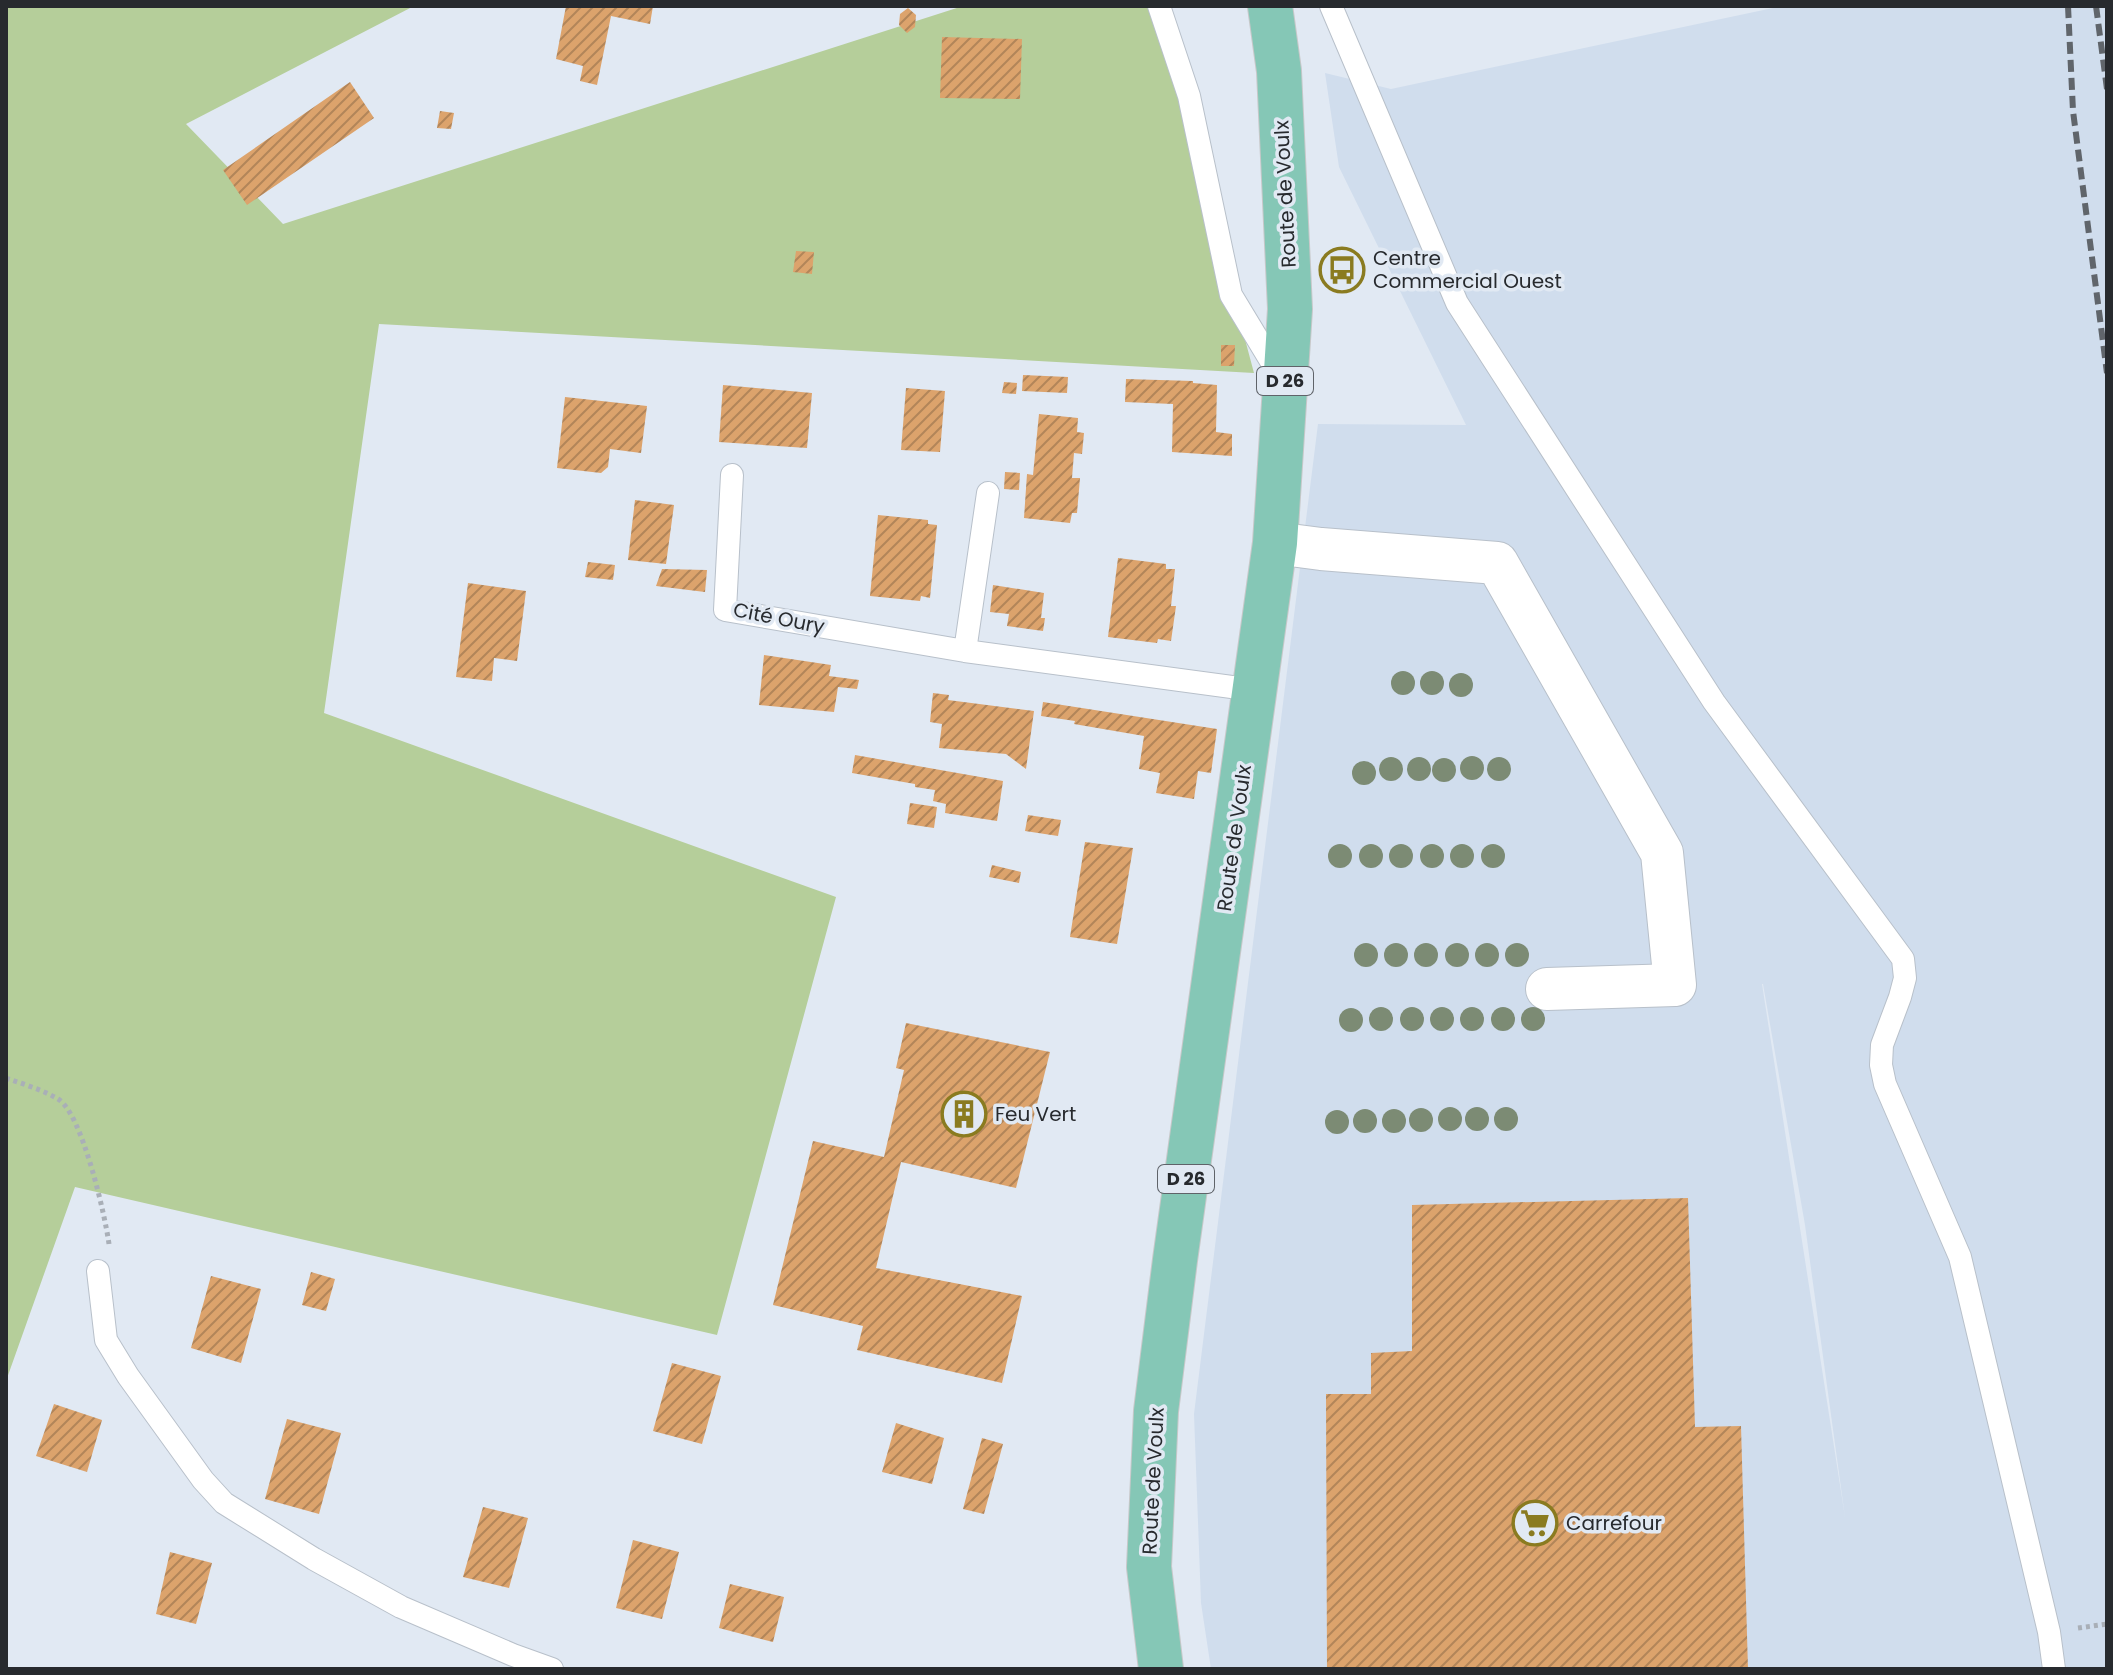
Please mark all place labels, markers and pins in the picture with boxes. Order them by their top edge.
place label: Centre Commercial Ouest [1373,244,1562,295]
bus stop icon: Centre Commercial Ouest [1318,246,1366,294]
building icon: Feu Vert [940,1090,988,1138]
place label: Feu Vert [995,1100,1076,1128]
supermarket icon: Carrefour [1511,1499,1559,1547]
place label: Carrefour [1566,1509,1662,1537]

